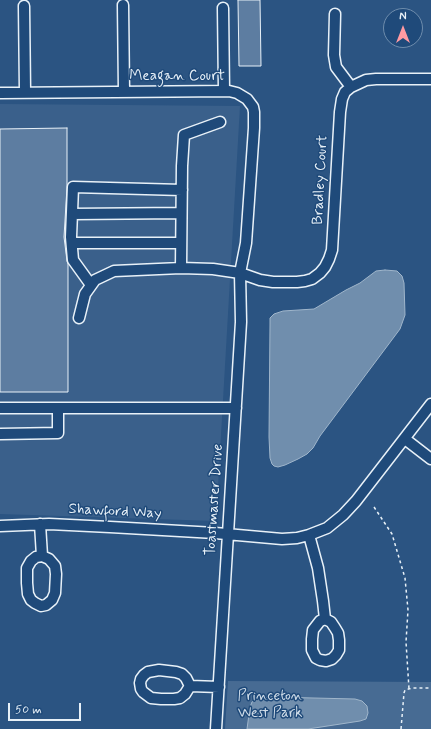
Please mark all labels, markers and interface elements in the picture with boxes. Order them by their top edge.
north arrow [383,8,423,48]
text: N [399,10,407,24]
street label: Meagan Court [129,68,225,86]
street label: Bradley Court [310,135,332,225]
street label: Toastmaster Drive [202,443,228,557]
street label: Shawford Way [68,501,162,523]
park label: Princeton West Park [237,688,303,723]
scale bar [10,695,83,721]
text: 50 m [15,702,42,718]

